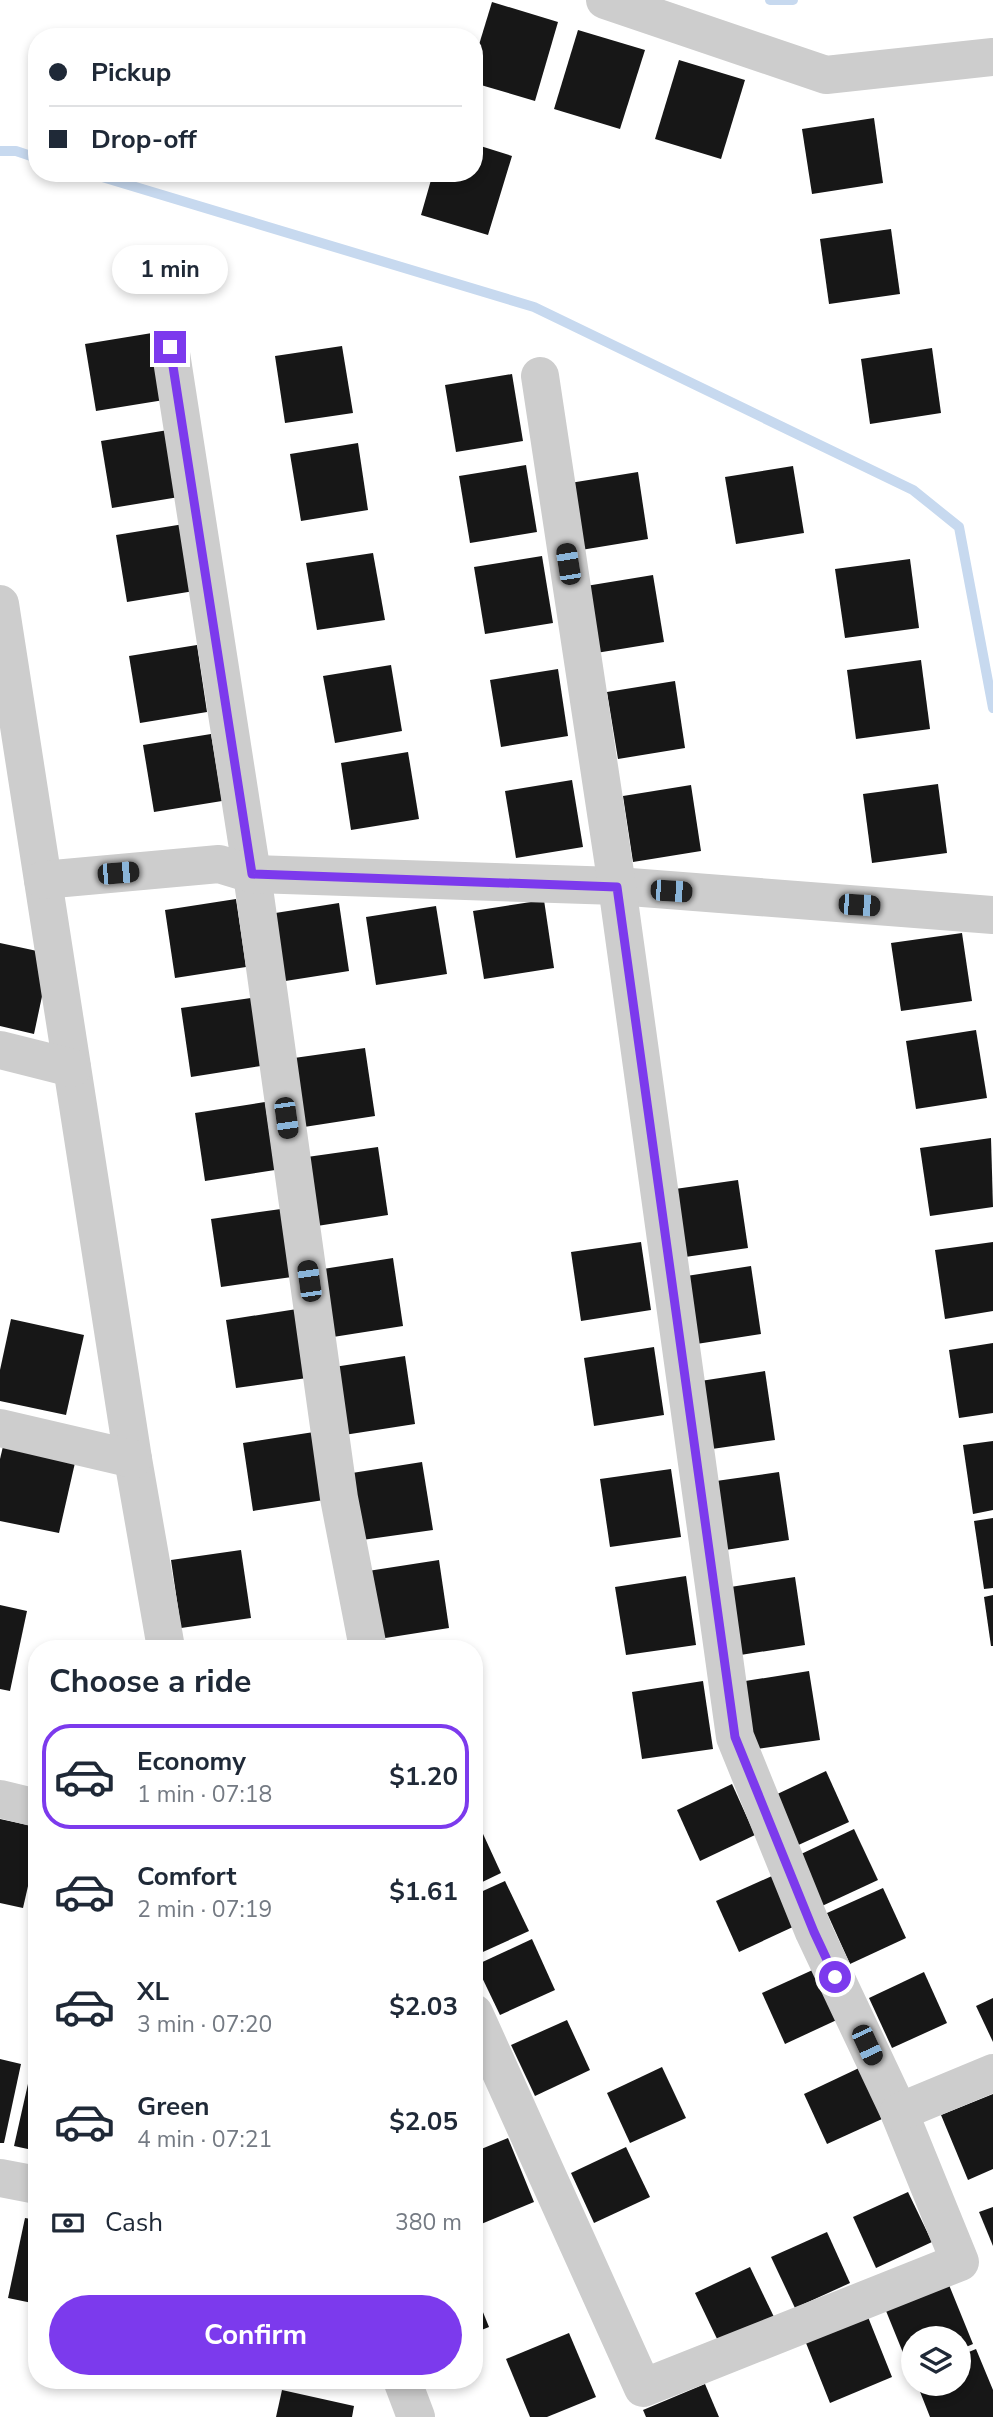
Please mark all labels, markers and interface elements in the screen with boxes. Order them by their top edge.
text: Pickup [91,55,171,90]
text: Drop-off [91,122,197,157]
callout: 1 min [112,246,228,294]
text: 1 min [140,254,200,285]
route end [154,331,186,363]
car [555,542,582,586]
car [97,861,140,885]
car [650,879,693,903]
car [838,893,881,917]
car [273,1096,300,1140]
car [296,1259,323,1303]
text: Choose a ride [49,1660,251,1703]
text: Economy [137,1744,246,1779]
icon: car [53,1745,116,1808]
text: $1.20 [389,1759,458,1794]
text: 1 min · 07:18 [137,1779,272,1810]
text: Comfort [137,1859,237,1894]
icon: car [53,1860,116,1923]
text: $1.61 [389,1874,458,1909]
text: 2 min · 07:19 [137,1894,272,1925]
route start [819,1961,851,1993]
text: XL [137,1974,169,2009]
icon: car [53,1975,116,2038]
text: $2.03 [389,1989,458,2024]
text: 3 min · 07:20 [137,2009,272,2040]
car [849,2022,886,2068]
text: Green [137,2089,210,2124]
icon: car [53,2090,116,2153]
text: $2.05 [389,2104,458,2139]
text: 4 min · 07:21 [137,2124,272,2155]
icon: cash [49,2204,87,2242]
text: Cash [105,2205,163,2240]
text: 380 m [395,2207,462,2238]
button: Confirm [49,2295,462,2375]
map controls [901,2326,971,2396]
button: layers [901,2326,971,2396]

